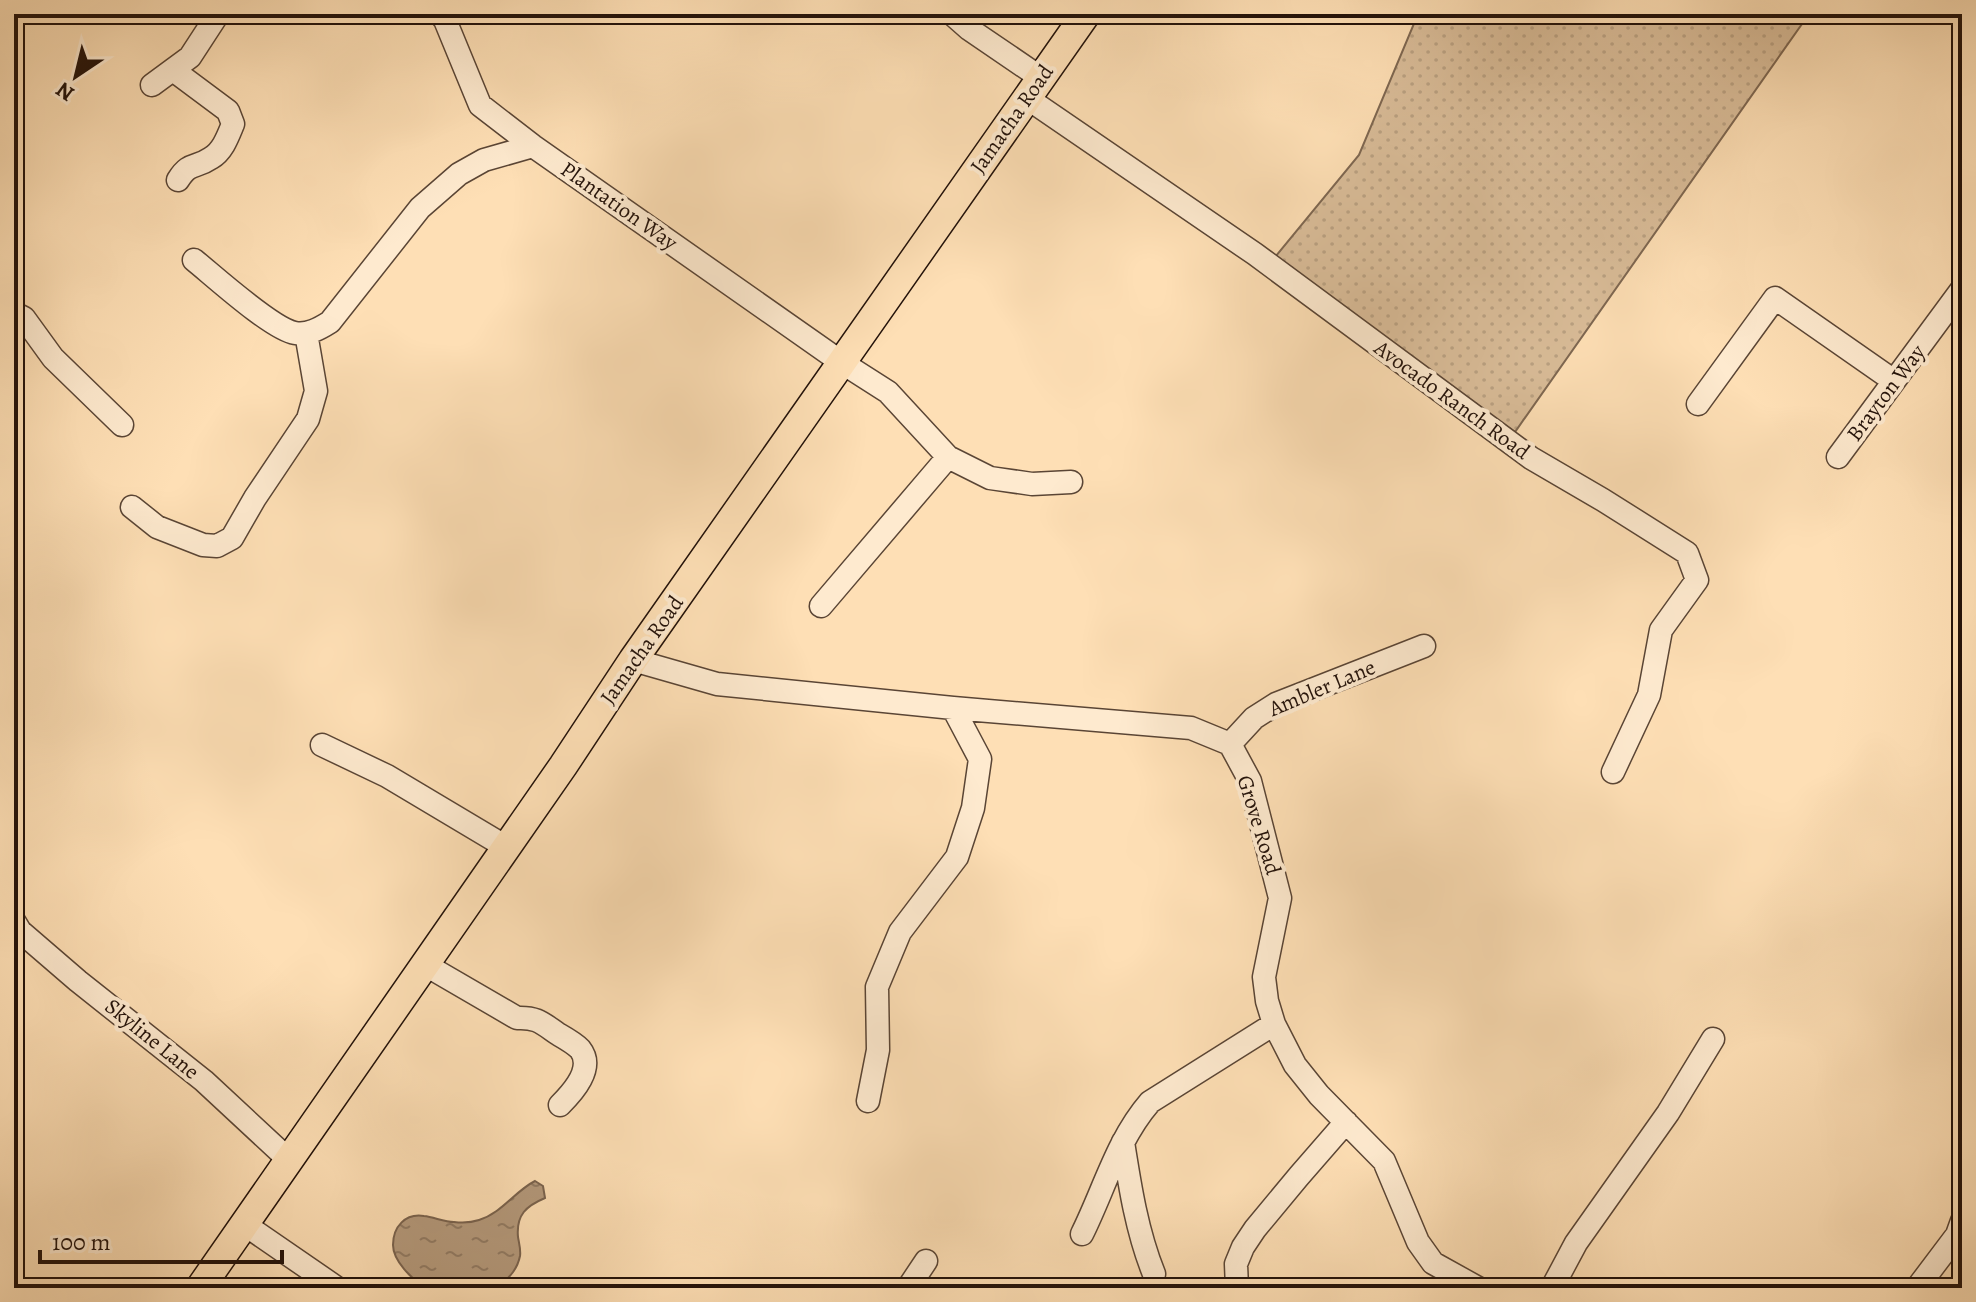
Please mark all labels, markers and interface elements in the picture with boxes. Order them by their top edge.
north arrow [36,36,116,116]
street label: Jamacha Road [963,58,1061,180]
text: N [50,75,80,108]
street label: Plantation Way [554,155,684,258]
street label: Avocado Ranch Road [1367,333,1536,467]
street label: Brayton Way [1840,338,1932,447]
street label: Jamacha Road [593,589,691,711]
street label: Ambler Lane [1263,652,1380,724]
street label: Grove Road [1230,772,1288,879]
street label: Skyline Lane [99,992,205,1086]
scale bar [40,1214,282,1264]
text: 100 m [52,1226,111,1258]

